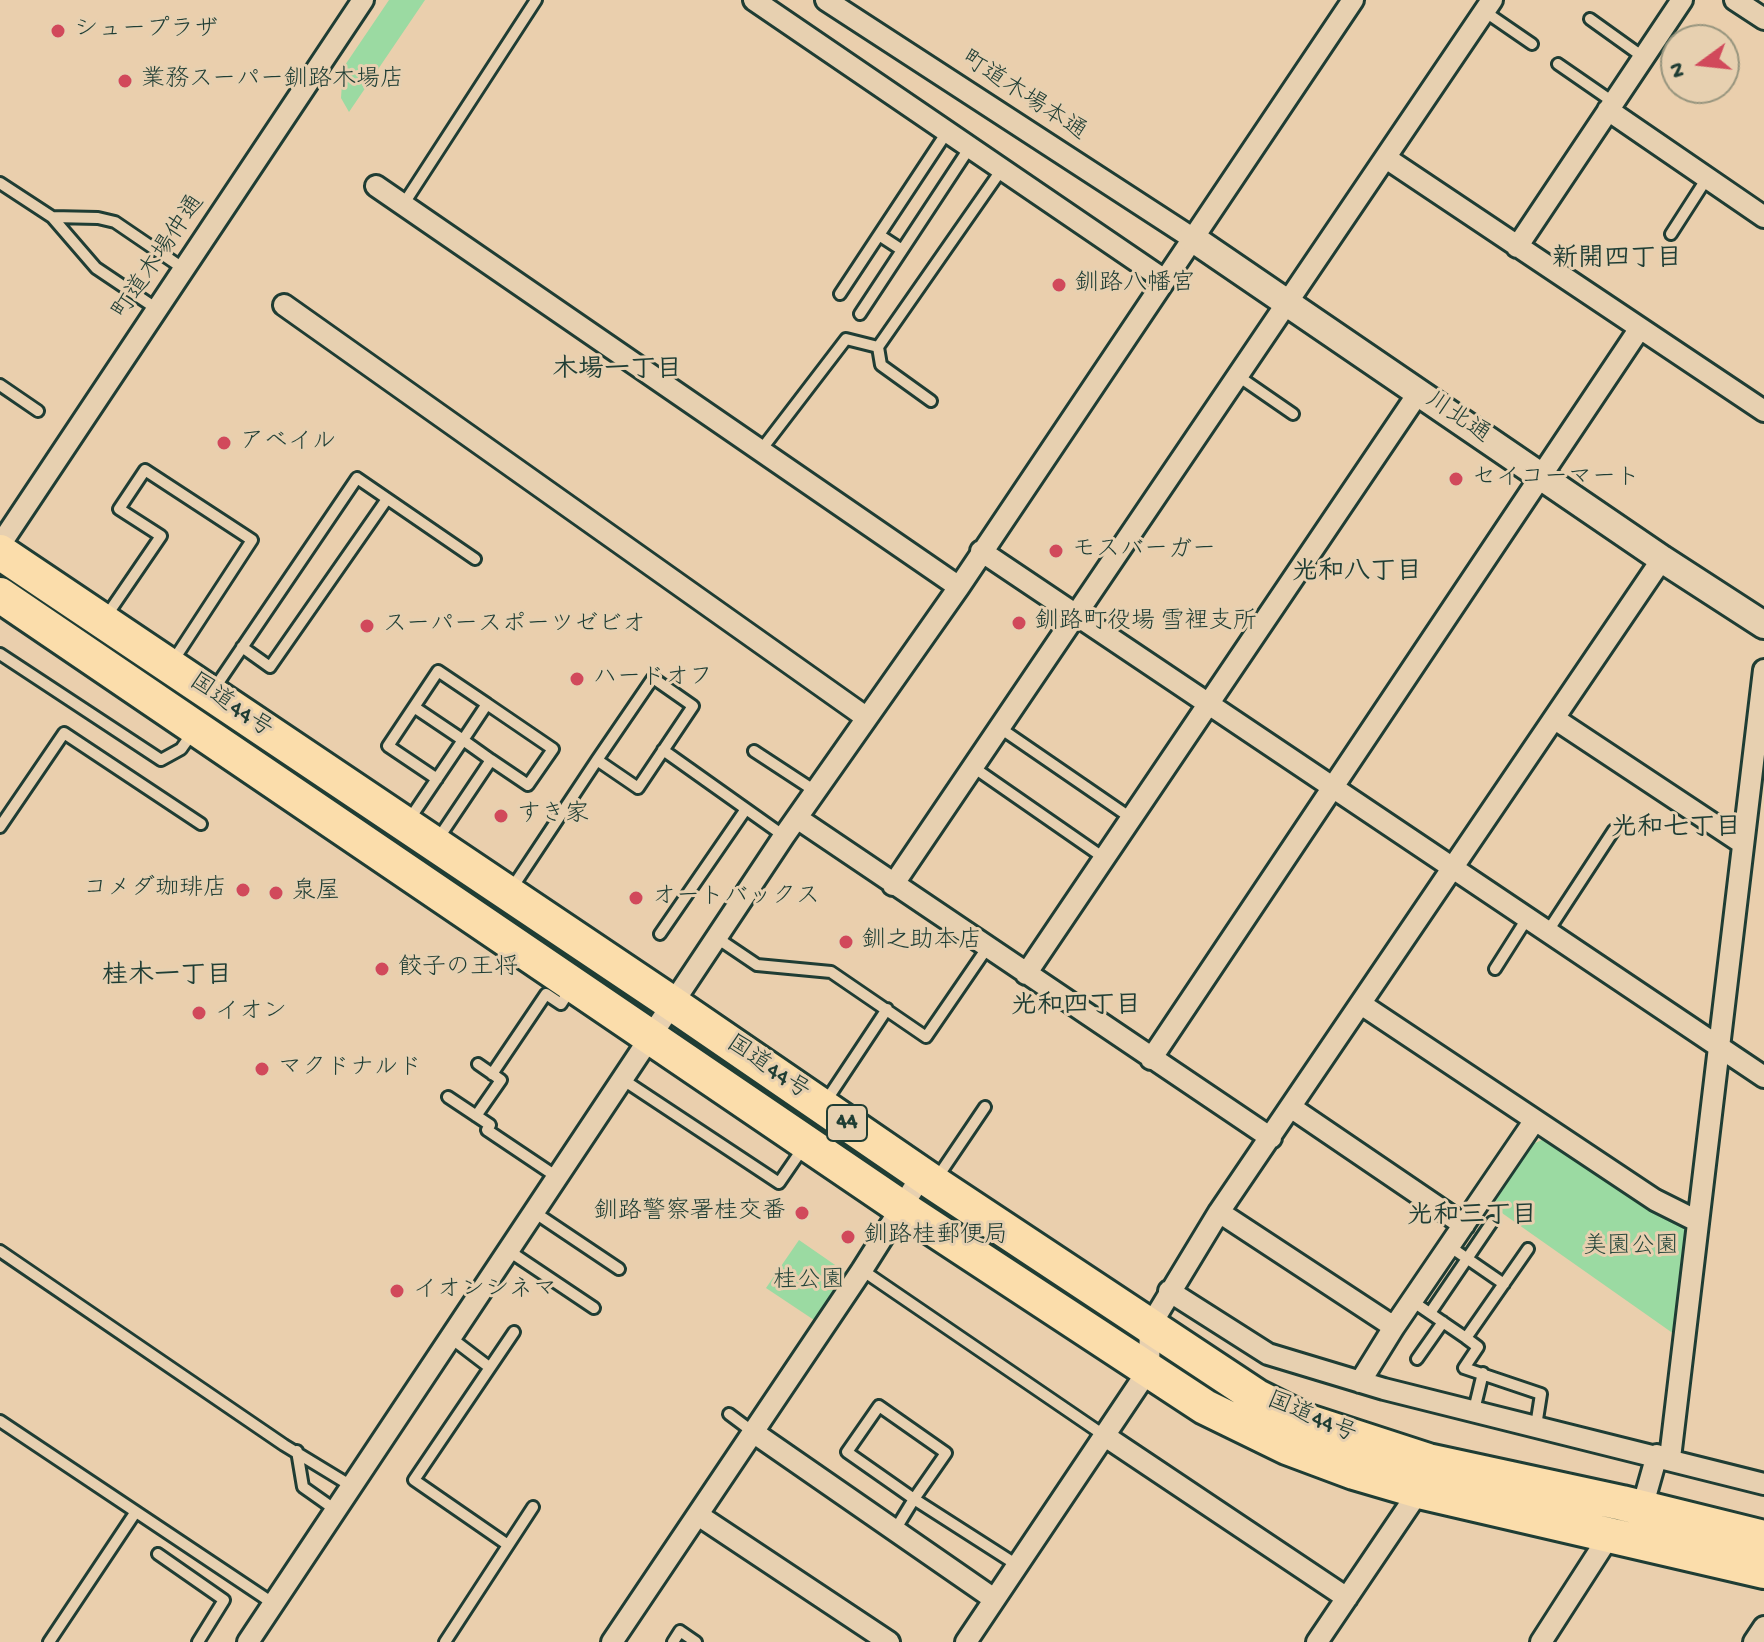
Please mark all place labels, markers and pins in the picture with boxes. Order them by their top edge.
place label: シュープラザ [74,17,218,45]
marker: シュープラザ [49,22,67,40]
place label: 業務スーパー釧路木場店 [141,67,404,95]
marker: 業務スーパー釧路木場店 [116,72,134,90]
place label: 釧路八幡宮 [1075,271,1195,299]
marker: 釧路八幡宮 [1050,276,1068,294]
place label: アベイル [240,429,336,457]
marker: アベイル [215,434,233,452]
place label: セイコーマート [1472,465,1640,493]
marker: セイコーマート [1447,470,1465,488]
place label: モスバーガー [1072,537,1216,565]
marker: モスバーガー [1047,542,1065,560]
place label: 釧路町役場 雪裡支所 [1035,609,1257,637]
place label: スーパースポーツゼビオ [383,612,646,640]
marker: 釧路町役場 雪裡支所 [1010,614,1028,632]
marker: スーパースポーツゼビオ [358,617,376,635]
place label: ハードオフ [593,665,713,693]
marker: ハードオフ [568,670,586,688]
place label: すき家 [517,802,589,830]
marker: すき家 [492,807,510,825]
place label: コメダ珈琲店 [83,876,227,904]
place label: 泉屋 [292,879,340,907]
marker: コメダ珈琲店 [234,881,252,899]
marker: 泉屋 [267,884,285,902]
place label: オートバックス [652,884,820,912]
marker: オートバックス [627,889,645,907]
place label: 釧之助本店 [862,928,982,956]
marker: 釧之助本店 [837,933,855,951]
place label: 餃子の王将 [398,955,518,983]
marker: 餃子の王将 [373,960,391,978]
place label: イオン [215,999,287,1027]
marker: イオン [190,1004,208,1022]
place label: マクドナルド [278,1055,422,1083]
marker: マクドナルド [253,1060,271,1078]
place label: 釧路警察署桂交番 [594,1199,786,1227]
marker: 釧路警察署桂交番 [793,1204,811,1222]
place label: 釧路桂郵便局 [864,1223,1008,1251]
marker: 釧路桂郵便局 [839,1228,857,1246]
place label: イオンシネマ [413,1277,557,1305]
marker: イオンシネマ [388,1282,406,1300]

